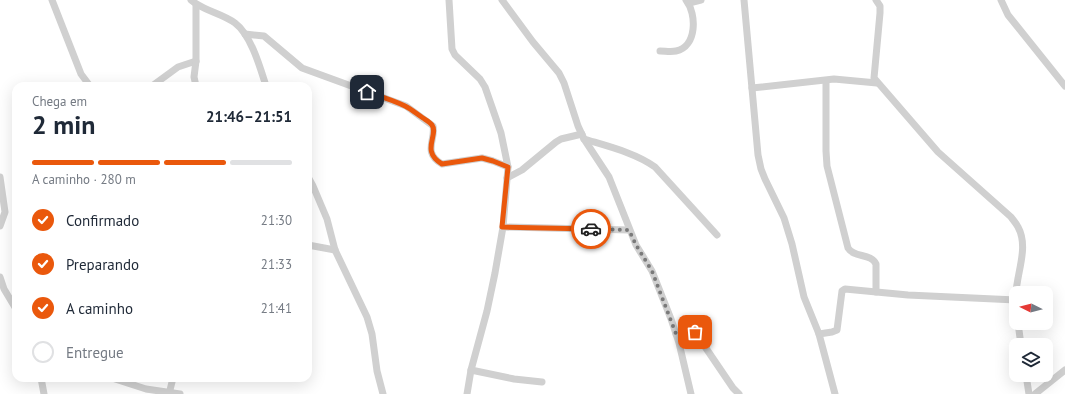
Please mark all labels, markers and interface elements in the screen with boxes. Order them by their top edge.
pin [350,75,384,109]
icon: home [356,81,378,103]
text: Chega em [32,93,87,110]
text: 21:46–21:51 [206,107,292,126]
text: 2 min [32,108,95,141]
text: A caminho · 280 m [32,171,136,188]
icon: check [32,209,54,231]
courier [571,209,611,249]
text: Confirmado [66,211,139,230]
text: 21:30 [261,212,292,229]
icon: car [580,218,602,240]
icon: check [32,253,54,275]
text: Preparando [66,255,139,274]
text: 21:33 [261,256,292,273]
north arrow [1009,286,1053,330]
map controls [1009,286,1053,382]
icon: check [32,297,54,319]
text: A caminho [66,299,133,318]
text: 21:41 [261,300,292,317]
pin [678,315,712,349]
icon: bag [684,321,706,343]
button: layers [1009,338,1053,382]
text: Entregue [66,343,124,362]

